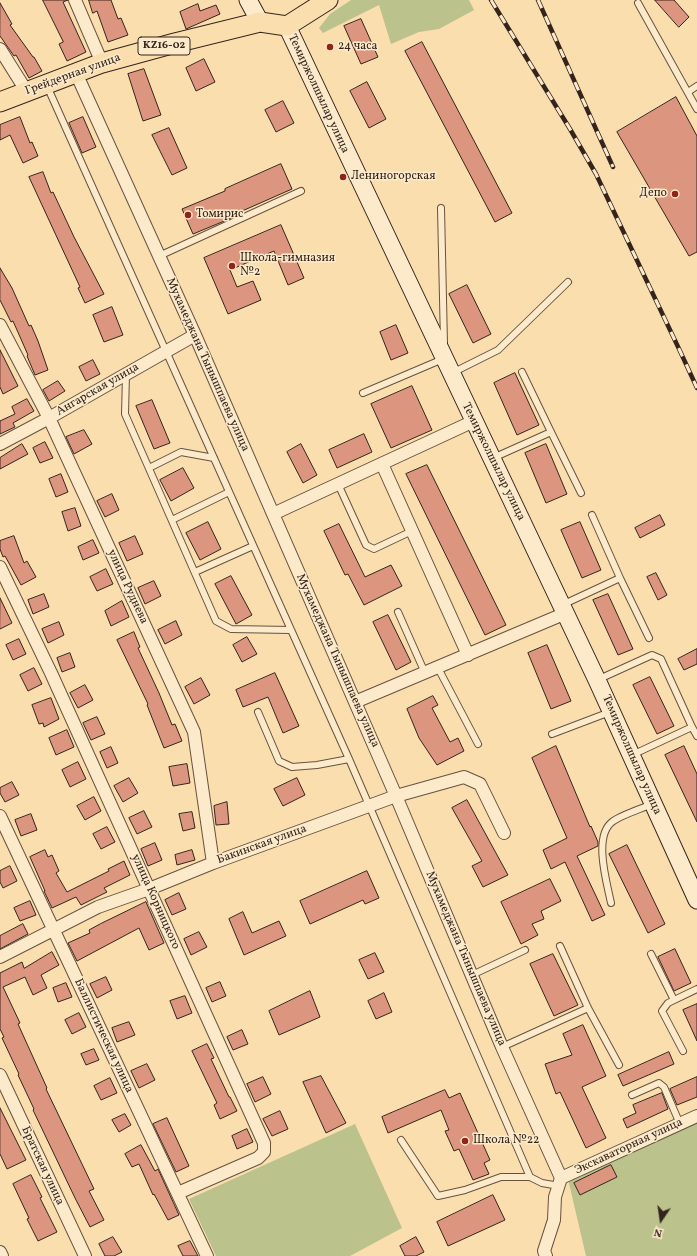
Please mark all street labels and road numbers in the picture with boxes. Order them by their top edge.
street label: Темиржолшылар улица [284,32,352,156]
road number: KZ16-02 [138,37,190,55]
street label: Грейдерная улица [23,51,123,99]
street label: Мухамеджана Тынышпаева улица [162,276,252,454]
street label: Ангарская улица [54,360,142,420]
street label: Темиржолшылар улица [458,401,528,523]
street label: улица Руднева [103,547,151,627]
street label: Мухамеджана Тынышпаева улица [292,572,382,750]
street label: Темиржолшылар улица [598,693,664,817]
street label: Бакинская улица [215,822,309,868]
street label: улица Корницкого [127,852,183,952]
street label: Мухамеджана Тынышпаева улица [422,869,508,1049]
street label: Баллистическая улица [70,977,136,1095]
street label: Экскаваторная улица [573,1116,685,1178]
street label: Братская улица [17,1124,67,1208]

